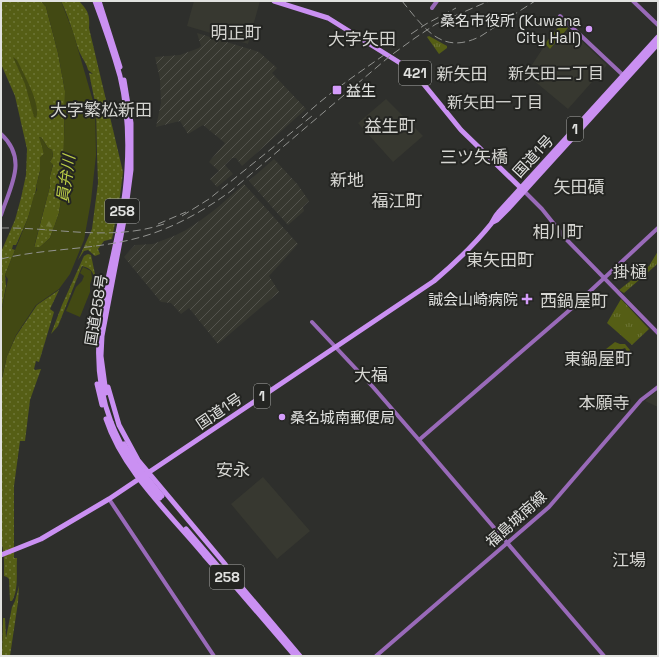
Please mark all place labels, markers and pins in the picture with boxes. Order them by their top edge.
place label: 桑名市役所 (Kuwana City Hall) [440,11,581,48]
marker: 桑名市役所 (Kuwana City Hall) [584,24,594,34]
place label: 益生 [346,81,376,100]
marker: 益生 [331,84,343,96]
place label: 誠会山崎病院 [428,290,518,309]
marker: 誠会山崎病院 [521,293,533,305]
place label: 桑名城南郵便局 [290,408,395,427]
marker: 桑名城南郵便局 [277,412,287,422]

